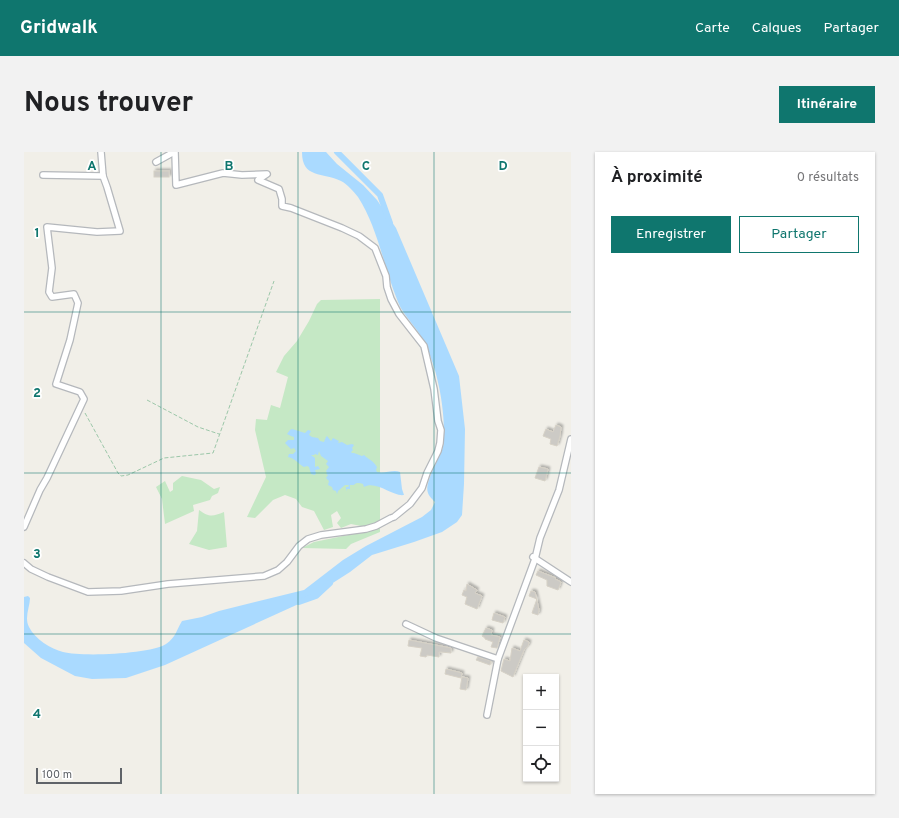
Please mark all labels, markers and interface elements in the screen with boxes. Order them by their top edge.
text: Gridwalk [20,16,98,40]
text: Carte [695,20,730,37]
text: Calques [752,20,802,37]
text: Partager [824,20,879,37]
text: Nous trouver [24,86,193,122]
button: Itinéraire [779,86,875,123]
text: A [87,159,97,175]
text: B [225,159,234,175]
text: C [362,159,370,175]
text: D [498,159,508,175]
text: À proximité [611,167,703,189]
text: 0 résultats [797,170,859,186]
button: Enregistrer [611,216,731,253]
button: Partager [739,216,859,253]
text: 1 [34,226,40,242]
text: 2 [33,386,41,402]
text: 3 [33,547,41,563]
map controls [523,674,559,782]
button: + [523,674,559,710]
text: 4 [33,707,41,723]
button: − [523,710,559,746]
button: locate [523,746,559,782]
scale bar [36,766,122,785]
text: 100 m [42,768,72,782]

